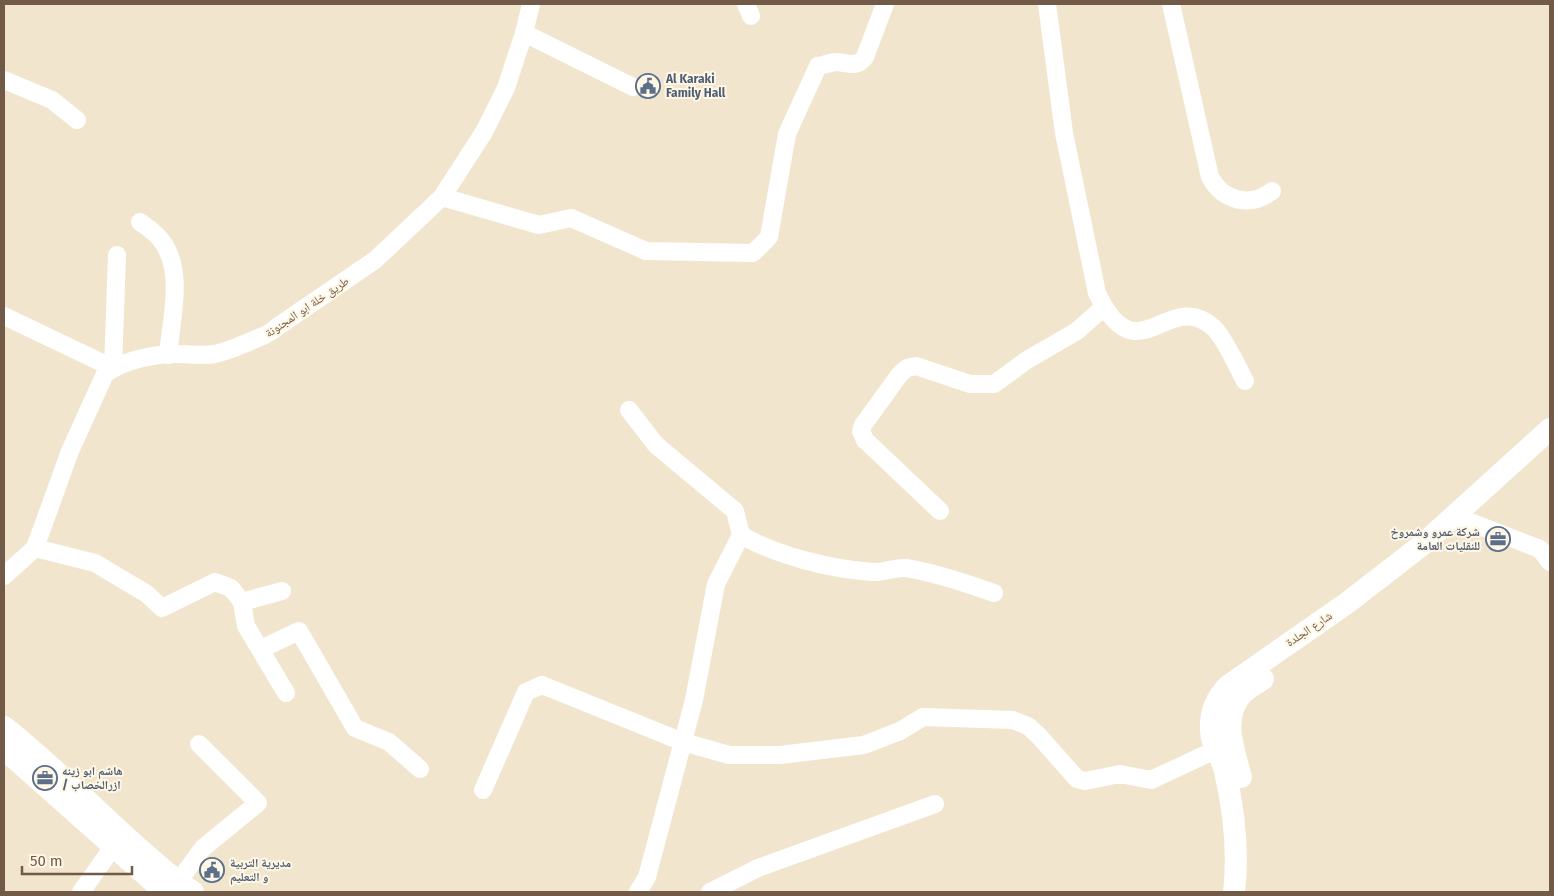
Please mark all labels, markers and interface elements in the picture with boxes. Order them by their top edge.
place label: Al Karaki Family Hall [665,72,726,100]
public building icon: Al Karaki Family Hall [635,73,661,99]
street label: طريق خلة ابو المجنونة [262,274,352,341]
place label: شركة عمرو وشمروخ للنقليات العامة [1391,525,1480,553]
office icon: شركة عمرو وشمروخ للنقليات العامة [1485,526,1511,552]
street label: شارع الجلدة [1283,608,1335,650]
place label: هاشم ابو زينه / ازرالخصاب [62,764,123,792]
office icon: هاشم ابو زينه / ازرالخصاب [32,765,58,791]
scale bar [22,844,132,876]
text: 50 m [30,852,63,870]
place label: مديرية التربية و التعليم [230,856,292,885]
public building icon: مديرية التربية و التعليم [199,857,225,883]

